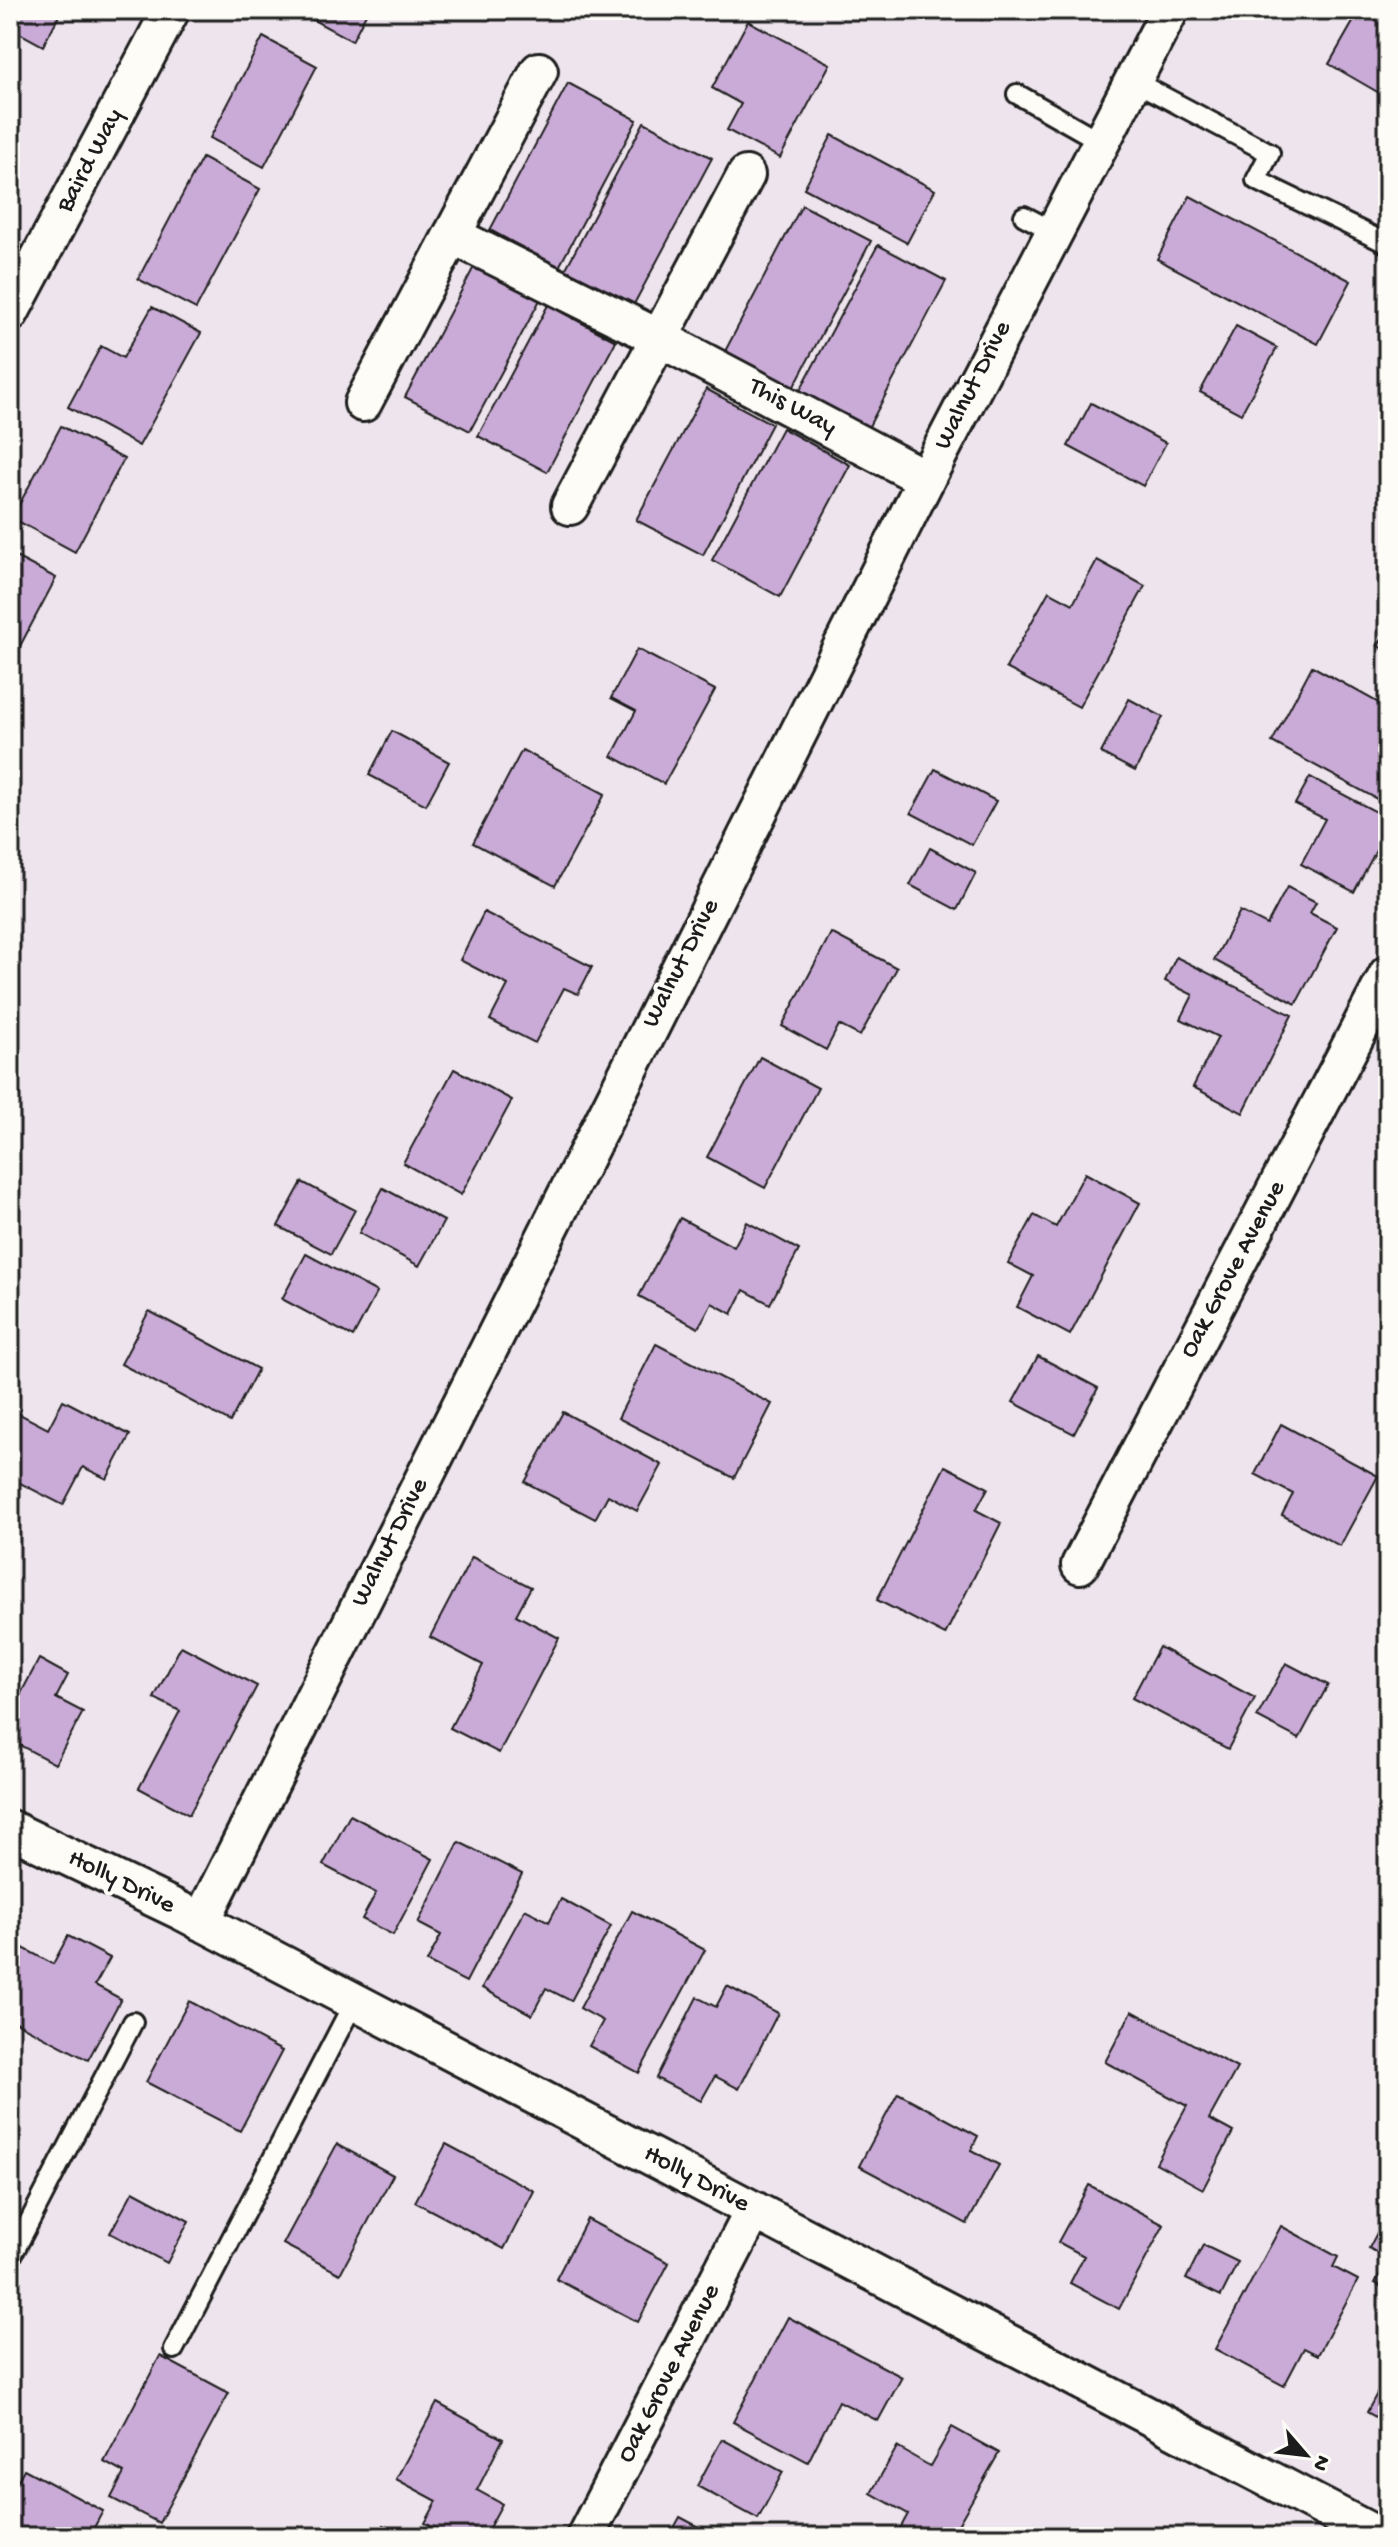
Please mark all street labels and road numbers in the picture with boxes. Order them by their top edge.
street label: Baird Way [50,104,131,219]
street label: Walnut Drive [928,316,1020,456]
street label: This Way [741,371,841,444]
street label: Walnut Drive [636,894,728,1034]
street label: Oak Grove Avenue [1174,1176,1294,1364]
street label: Walnut Drive [345,1473,437,1613]
street label: Holly Drive [62,1844,180,1922]
street label: Holly Drive [638,2139,755,2221]
street label: Oak Grove Avenue [612,2279,729,2468]

